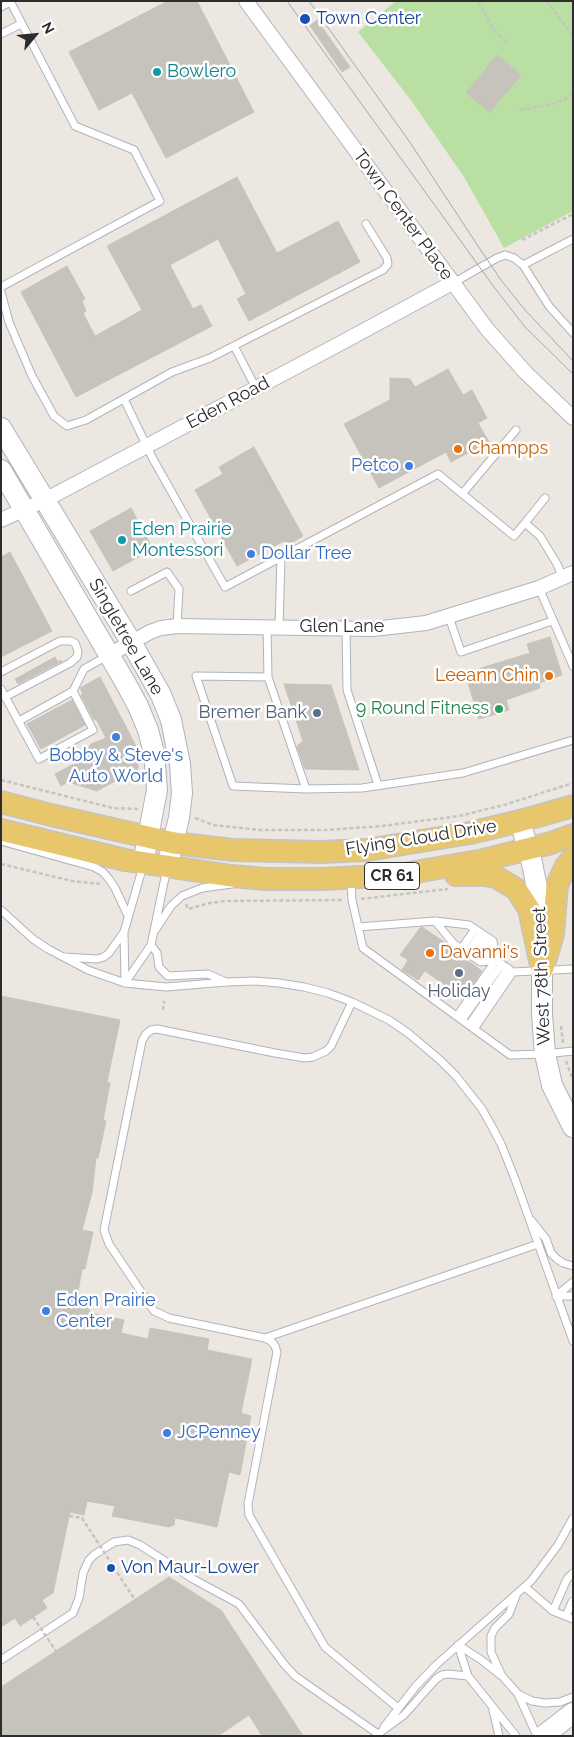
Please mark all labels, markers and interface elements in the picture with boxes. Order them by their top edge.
place label: Town Center [316,8,421,30]
north arrow [10,10,60,60]
marker: Town Center [298,12,312,26]
text: N [39,19,58,36]
place label: Bowlero [167,61,236,83]
marker: Bowlero [151,66,163,78]
street label: Town Center Place [348,146,458,284]
street label: Eden Road [183,372,273,434]
place label: Champps [468,438,548,460]
marker: Champps [452,443,464,455]
place label: Petco [351,455,399,477]
marker: Petco [403,460,415,472]
place label: Eden Prairie Montessori [132,519,232,562]
marker: Eden Prairie Montessori [116,534,128,546]
place label: Dollar Tree [261,543,352,565]
marker: Dollar Tree [245,548,257,560]
street label: Singletree Lane [84,575,168,699]
street label: Glen Lane [300,616,384,638]
place label: Leeann Chin [435,665,539,687]
marker: Leeann Chin [543,670,555,682]
place label: 9 Round Fitness [356,698,489,720]
place label: Bremer Bank [199,702,307,724]
marker: 9 Round Fitness [493,703,505,715]
marker: Bremer Bank [311,707,323,719]
marker: Bobby & Steve's Auto World [110,731,122,743]
place label: Bobby & Steve's Auto World [49,745,183,788]
street label: Flying Cloud Drive [344,815,498,861]
road number: CR 61 [364,862,420,889]
street label: West 78th Street [529,906,555,1046]
place label: Davanni's [440,942,518,964]
marker: Davanni's [424,947,436,959]
marker: Holiday [453,967,465,979]
place label: Holiday [427,981,491,1003]
place label: Eden Prairie Center [56,1290,156,1332]
marker: Eden Prairie Center [40,1305,52,1317]
place label: JCPenney [177,1422,261,1444]
marker: JCPenney [161,1427,173,1439]
place label: Von Maur-Lower [121,1557,259,1579]
marker: Von Maur-Lower [105,1562,117,1574]

